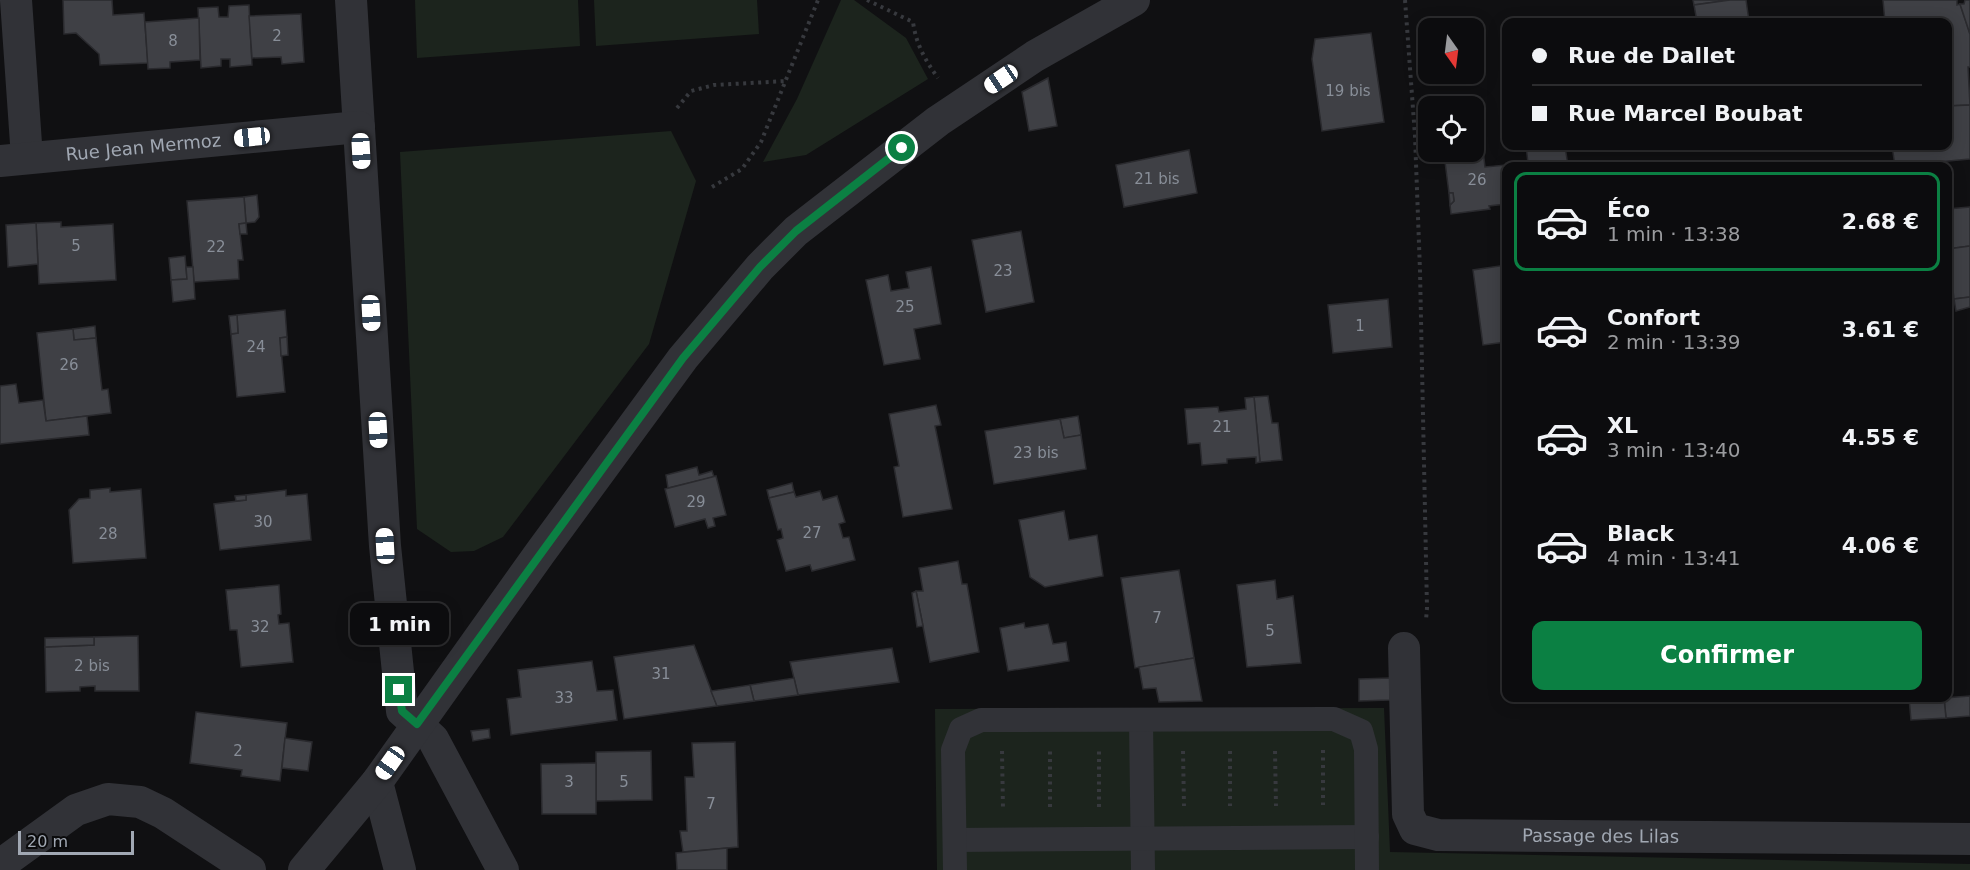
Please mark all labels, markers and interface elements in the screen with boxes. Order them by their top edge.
north arrow [1418,18,1484,84]
map controls [1418,18,1484,162]
house number: 2 [272,27,282,45]
house number: 8 [168,32,178,50]
text: Rue de Dallet [1568,43,1735,68]
car [981,61,1021,97]
house number: 19 bis [1325,82,1371,100]
button: locate [1418,96,1484,162]
text: Rue Marcel Boubat [1568,101,1803,126]
car [233,126,271,148]
street label: Rue Jean Mermoz [65,129,222,165]
car [351,133,371,169]
route start [888,134,915,161]
house number: 21 bis [1134,170,1180,188]
house number: 26 [1467,171,1487,189]
icon: car [1535,195,1589,249]
text: Éco [1607,197,1650,222]
text: 2.68 € [1842,209,1919,234]
text: 1 min · 13:38 [1607,222,1741,246]
house number: 5 [71,237,81,255]
house number: 22 [206,238,226,256]
house number: 23 [993,262,1013,280]
car [361,295,381,331]
house number: 25 [895,298,915,316]
icon: car [1535,303,1589,357]
text: Confort [1607,305,1700,330]
house number: 1 [1355,317,1365,335]
text: 3.61 € [1842,317,1919,342]
text: 2 min · 13:39 [1607,330,1741,354]
house number: 24 [246,338,266,356]
house number: 26 [59,356,79,374]
icon: car [1535,411,1589,465]
car [368,412,388,448]
text: XL [1607,413,1638,438]
house number: 21 [1212,418,1232,436]
text: 4.55 € [1842,425,1919,450]
text: 3 min · 13:40 [1607,438,1741,462]
house number: 23 bis [1013,444,1059,462]
house number: 29 [686,493,706,511]
house number: 30 [253,513,273,531]
icon: car [1535,519,1589,573]
text: Black [1607,521,1674,546]
house number: 27 [802,524,822,542]
house number: 28 [98,525,118,543]
car [375,528,395,564]
text: 4.06 € [1842,533,1919,558]
text: 4 min · 13:41 [1607,546,1741,570]
callout: 1 min [350,603,448,645]
house number: 7 [1152,609,1162,627]
text: 1 min [368,612,431,636]
house number: 32 [250,618,270,636]
button: Confirmer [1532,621,1922,690]
house number: 5 [1265,622,1275,640]
house number: 2 bis [74,657,110,675]
house number: 31 [651,665,671,683]
route end [385,676,412,703]
house number: 33 [554,689,574,707]
house number: 2 [233,742,243,760]
car [372,743,408,783]
house number: 3 [564,773,574,791]
house number: 5 [619,773,629,791]
house number: 7 [706,795,716,813]
street label: Passage des Lilas [1522,825,1679,847]
scale bar [18,828,134,856]
text: 20 m [27,832,68,851]

